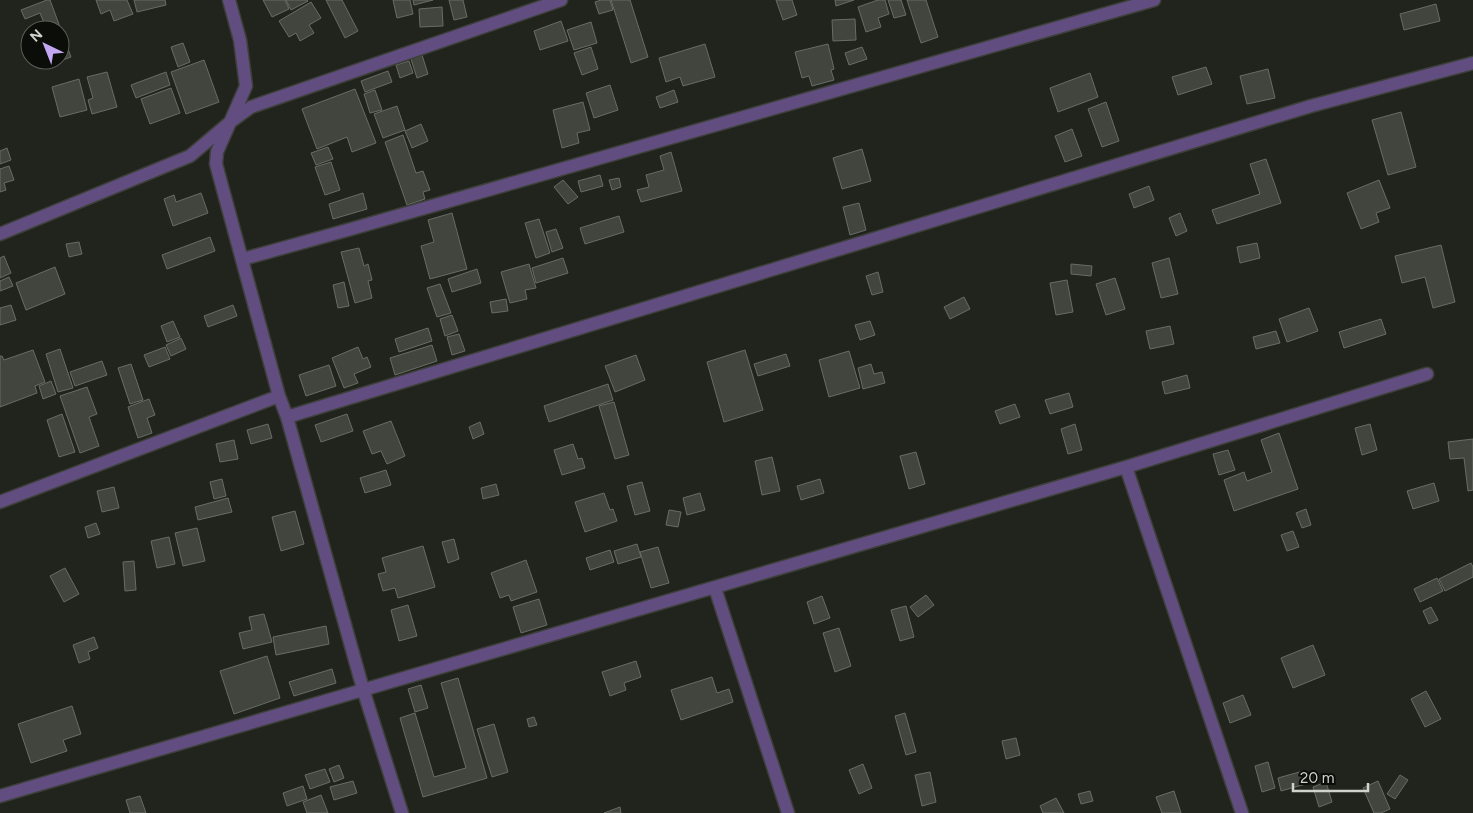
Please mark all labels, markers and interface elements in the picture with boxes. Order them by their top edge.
north arrow [20,20,70,70]
text: N [27,26,46,46]
scale bar [1293,760,1368,792]
text: 20 m [1300,769,1334,787]

